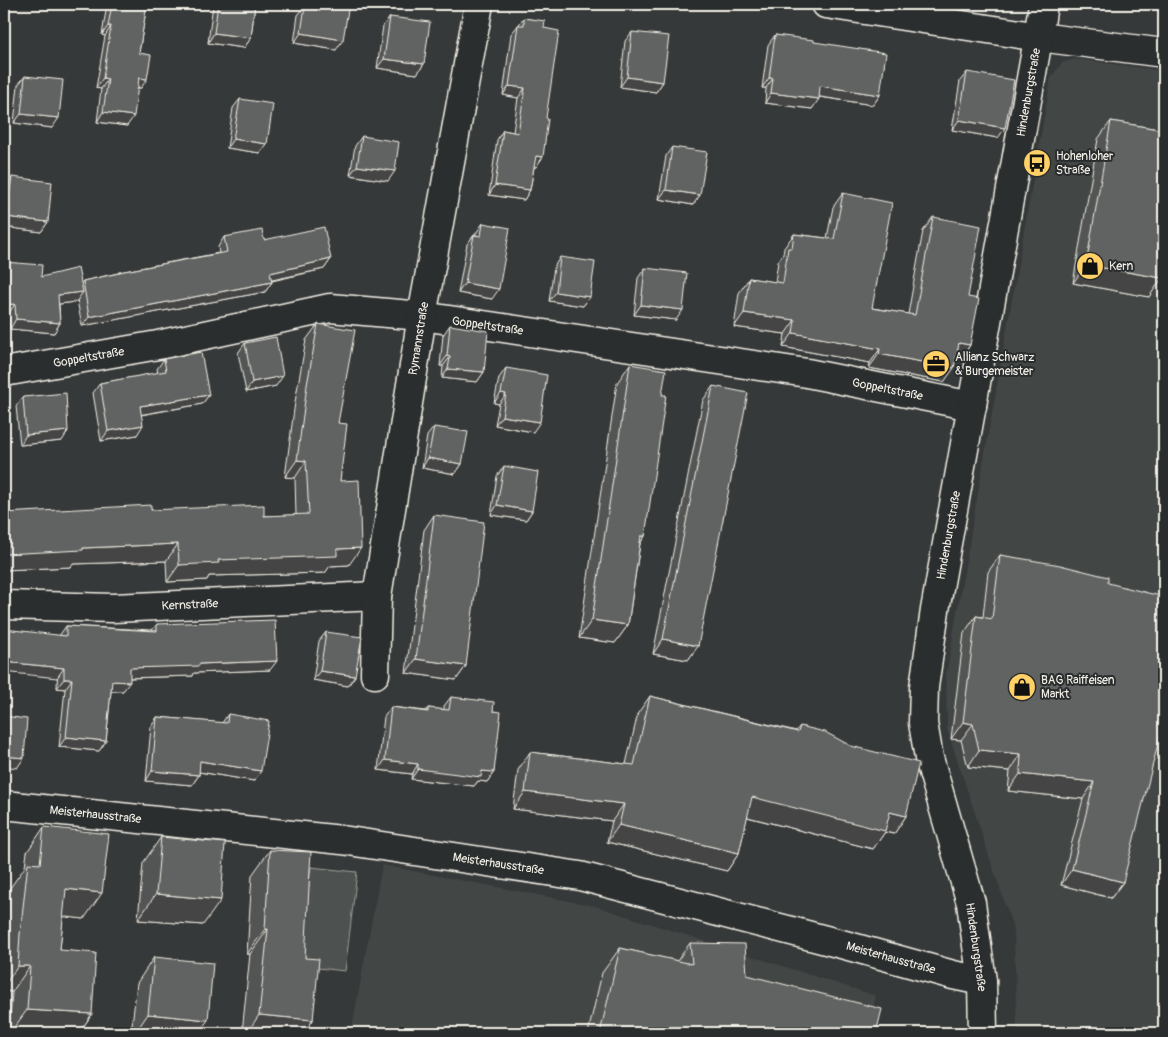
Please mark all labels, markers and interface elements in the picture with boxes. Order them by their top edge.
street label: Hindenburgstraße [1014,47,1044,138]
bus stop icon: Hohenloher Straße [1022,148,1052,178]
place label: Hohenloher Straße [1056,149,1114,178]
shop icon: Kern [1075,251,1105,281]
place label: Kern [1109,259,1133,274]
street label: Rymannstraße [406,301,432,376]
street label: Goppeltstraße [451,314,524,339]
street label: Goppeltstraße [52,344,126,371]
office icon: Allianz Schwarz & Burgemeister [921,349,951,379]
place label: Allianz Schwarz & Burgemeister [955,350,1034,379]
street label: Goppeltstraße [851,375,924,404]
street label: Hindenburgstraße [934,490,964,581]
street label: Kernstraße [161,596,219,614]
shop icon: BAG Raiffeisen Markt [1007,672,1037,702]
place label: BAG Raiffeisen Markt [1041,673,1115,702]
street label: Meisterhausstraße [49,803,142,827]
street label: Meisterhausstraße [452,850,545,878]
street label: Hindenburgstraße [962,902,989,993]
street label: Meisterhausstraße [844,939,937,978]

